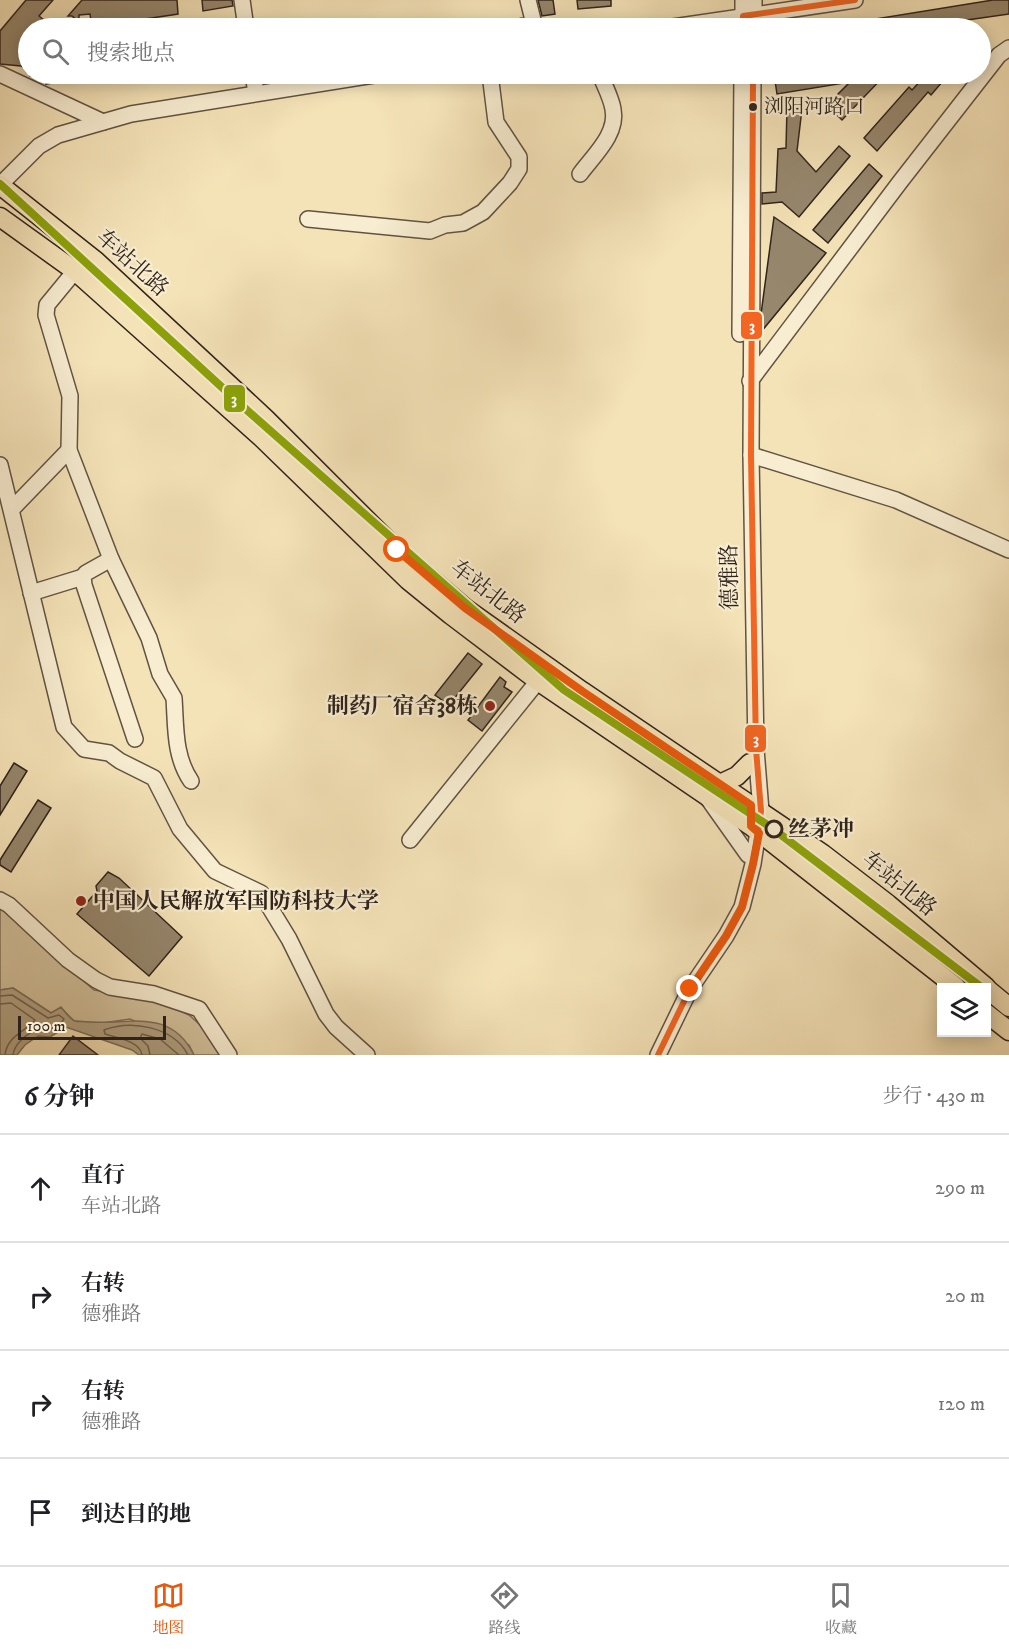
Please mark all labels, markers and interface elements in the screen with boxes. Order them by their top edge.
search box [18,18,991,84]
icon: search [39,35,72,68]
text: 搜索地点 [87,40,175,67]
place label: 浏阳河路口 [764,95,864,120]
marker: 浏阳河路口 [747,101,759,113]
street label: 车站北路 [90,224,174,302]
line badge: 3 [740,311,763,340]
text: 3 [749,316,755,336]
line badge: 3 [223,384,246,413]
text: 3 [231,389,237,409]
route start [383,536,409,562]
street label: 德雅路 [716,544,744,610]
street label: 车站北路 [445,554,531,630]
place label: 制药厂宿舍38栋 [327,693,478,720]
marker: 制药厂宿舍38栋 [483,699,497,713]
line badge: 3 [744,724,767,753]
text: 3 [753,729,759,749]
place label: 丝茅冲 [788,816,854,843]
marker: 丝茅冲 [765,820,783,838]
street label: 车站北路 [856,846,942,922]
place label: 中国人民解放军国防科技大学 [93,888,379,915]
marker: 中国人民解放军国防科技大学 [74,894,88,908]
route end [676,975,702,1001]
map controls [937,983,991,1037]
button: layers [937,983,991,1037]
scale bar [18,1013,166,1040]
text: 100 m [27,1016,66,1036]
text: 6 分钟 [24,1081,95,1114]
text: 步行 · 430 m [883,1084,985,1109]
text: 直行 [81,1162,125,1189]
icon: ahead [24,1172,57,1205]
text: 290 m [935,1176,985,1201]
text: 车站北路 [81,1194,161,1219]
text: 右转 [81,1270,125,1297]
icon: right [24,1280,57,1313]
text: 20 m [945,1284,985,1309]
text: 德雅路 [81,1302,141,1327]
text: 右转 [81,1378,125,1405]
icon: right [24,1388,57,1421]
text: 120 m [938,1392,985,1417]
text: 德雅路 [81,1410,141,1435]
icon: arrive [24,1496,57,1529]
text: 到达目的地 [81,1501,191,1528]
tab: 地图 [152,1579,185,1638]
tab: 路线 [488,1579,521,1638]
tab: 收藏 [824,1579,857,1638]

